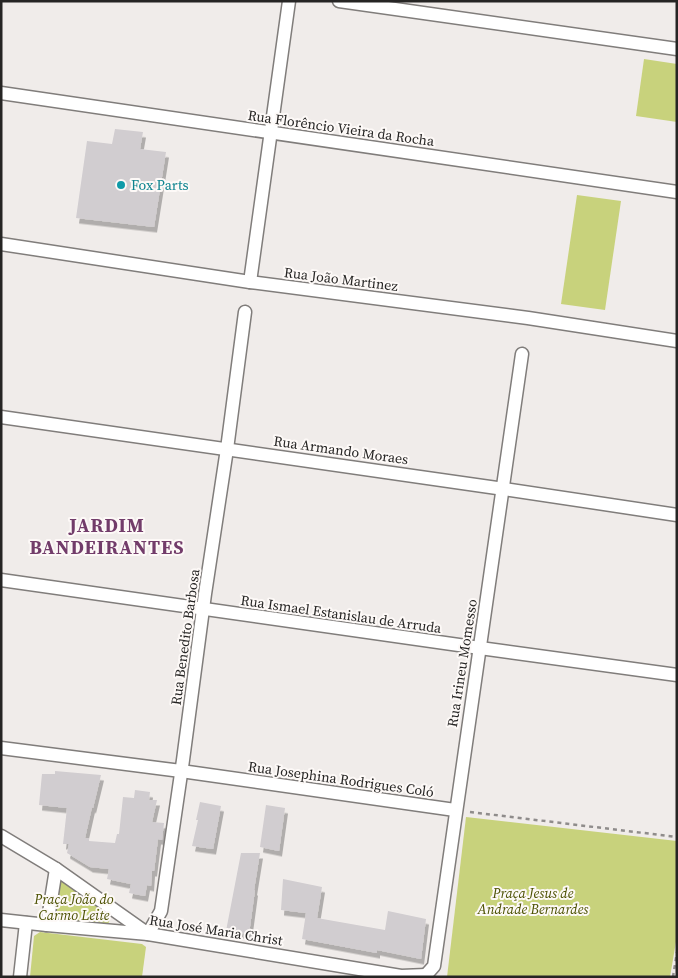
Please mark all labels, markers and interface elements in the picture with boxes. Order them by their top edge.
street label: Rua Florêncio Vieira da Rocha [246,105,436,151]
place label: Fox Parts [131,175,189,195]
marker: Fox Parts [115,179,127,191]
street label: Rua João Martinez [283,262,400,296]
street label: Rua Armando Moraes [272,431,410,469]
district label: JARDIM BANDEIRANTES [29,512,185,560]
street label: Rua Benedito Barbosa [166,567,205,706]
street label: Rua Ismael Estanislau de Arruda [239,590,443,638]
street label: Rua Irineu Momesso [442,597,482,729]
street label: Rua Josephina Rodrigues Coló [247,756,435,802]
park label: Praça Jesus de Andrade Bernardes [477,883,589,919]
park label: Praça João do Carmo Leite [33,889,114,925]
street label: Rua José Maria Christ [148,910,284,950]

